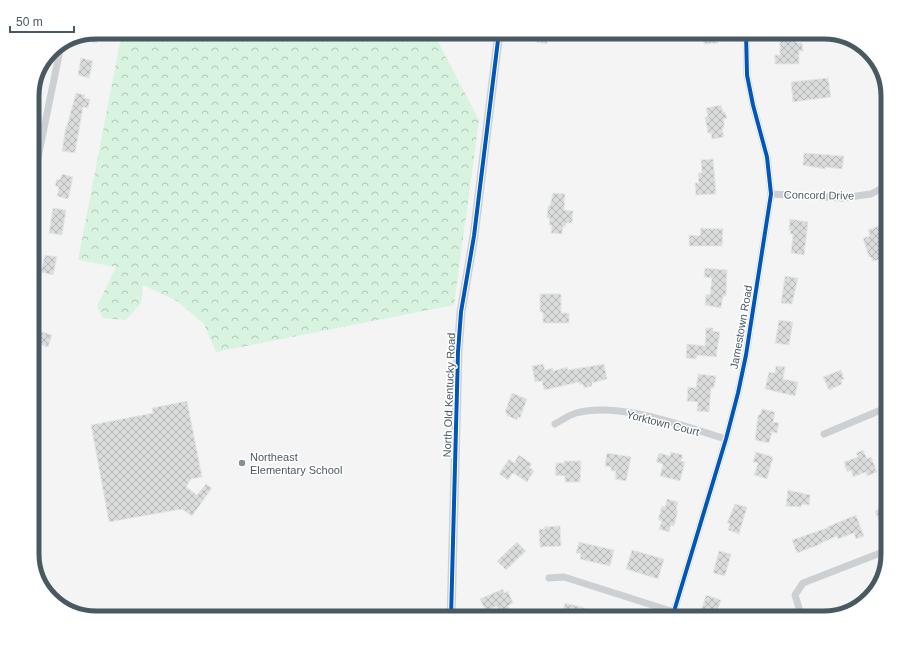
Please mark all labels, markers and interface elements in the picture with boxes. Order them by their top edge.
scale bar [10,8,74,34]
text: 50 m [16,15,43,29]
street label: Concord Drive [784,188,854,202]
street label: Jamestown Road [728,284,754,370]
street label: North Old Kentucky Road [441,332,457,458]
street label: Yorktown Court [625,408,701,438]
place label: Northeast Elementary School [250,451,342,476]
marker: Northeast Elementary School [237,458,247,468]

